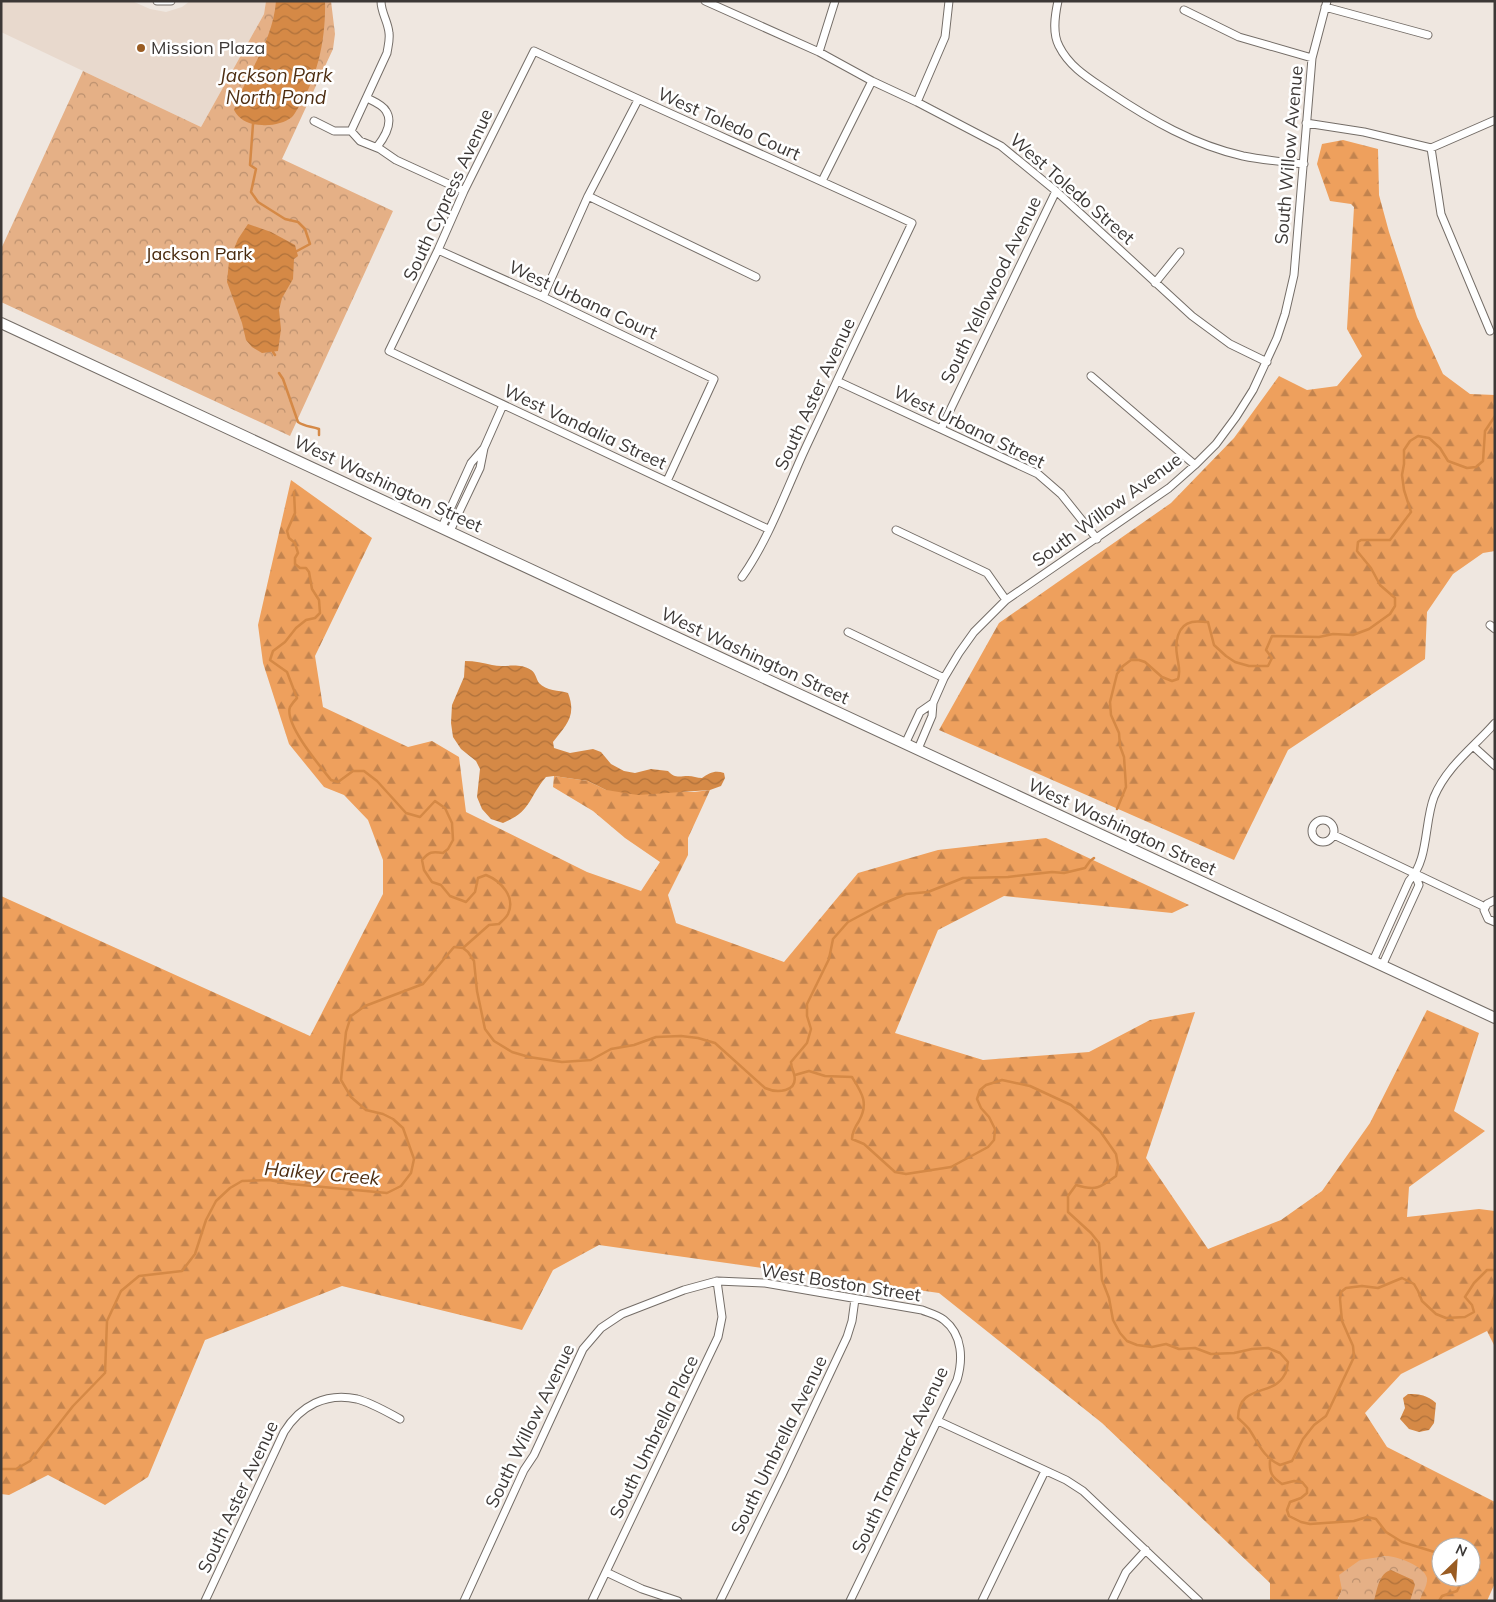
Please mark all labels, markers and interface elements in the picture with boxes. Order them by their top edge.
place label: Mission Plaza [151,36,265,59]
marker: Mission Plaza [135,42,147,54]
water label: Jackson Park North Pond [217,63,334,109]
street label: South Willow Avenue [1269,65,1308,245]
street label: West Toledo Court [654,82,804,165]
street label: South Cypress Avenue [398,105,498,284]
street label: West Toledo Street [1005,128,1139,249]
street label: South Yellowood Avenue [935,192,1046,387]
park label: Jackson Park [145,242,253,265]
street label: West Urbana Court [505,255,661,344]
street label: South Aster Avenue [769,314,860,474]
street label: West Vandalia Street [500,379,670,474]
street label: West Urbana Street [890,380,1049,473]
street label: West Washington Street [290,430,486,537]
street label: South Willow Avenue [1027,448,1186,572]
street label: West Washington Street [657,602,853,709]
street label: West Washington Street [1024,773,1220,880]
water label: Haikey Creek [263,1156,382,1190]
street label: West Boston Street [760,1259,923,1306]
street label: South Willow Avenue [480,1340,579,1511]
street label: South Umbrella Place [604,1351,703,1522]
street label: South Umbrella Avenue [725,1352,832,1538]
street label: South Tamarack Avenue [846,1363,953,1557]
street label: South Aster Avenue [192,1417,283,1577]
north arrow [1431,1537,1481,1587]
text: N [1453,1540,1470,1561]

